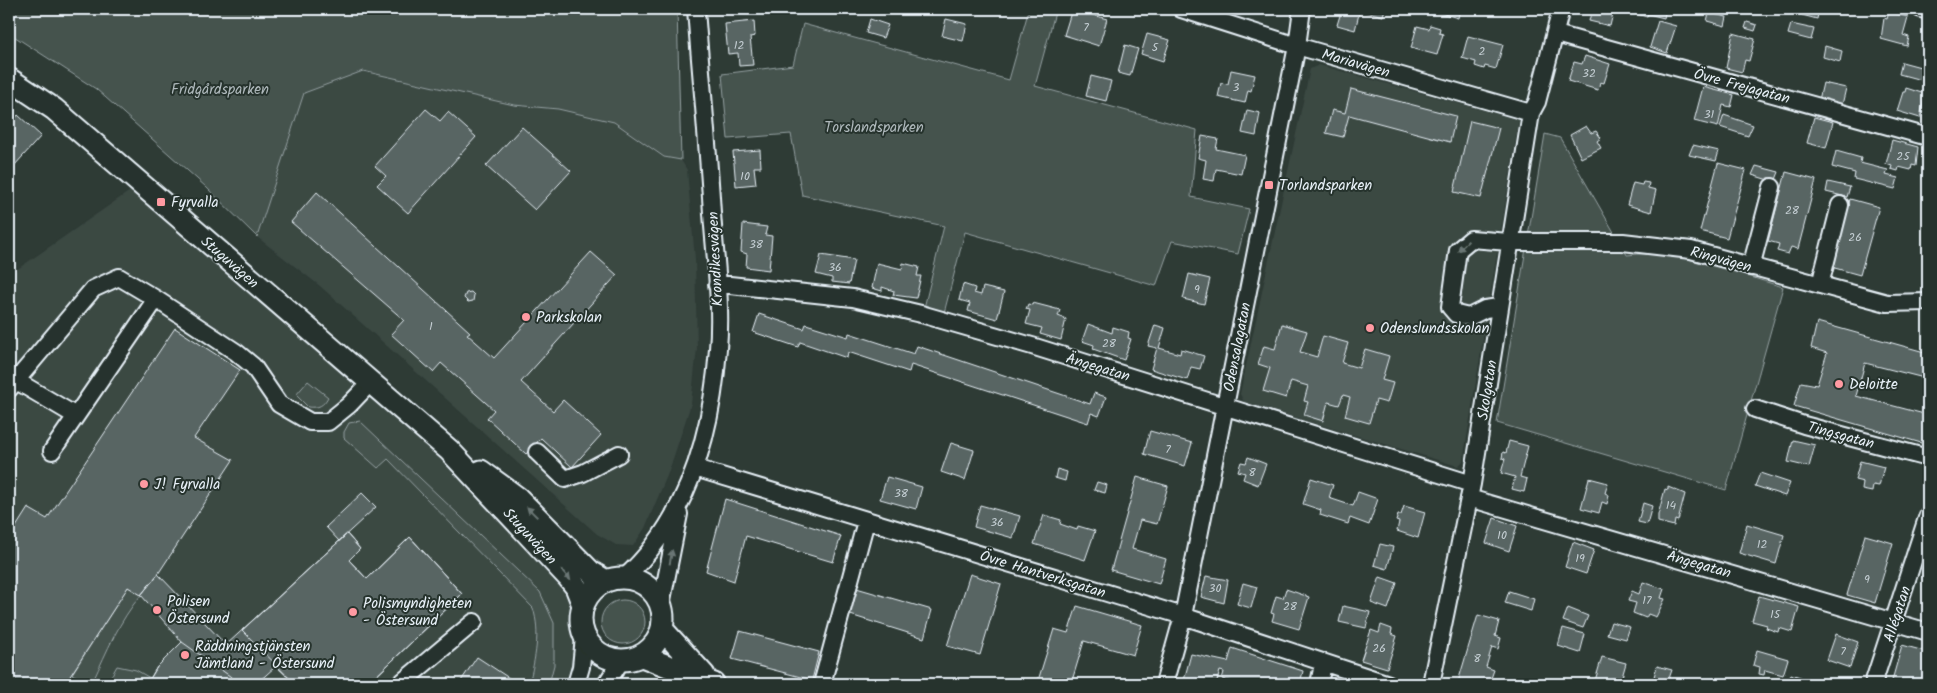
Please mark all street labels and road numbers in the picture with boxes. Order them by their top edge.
street label: Mariavägen [1319,43,1393,85]
street label: Övre Frejagatan [1691,63,1792,111]
street label: Krondikesvägen [702,211,730,307]
street label: Stuguvägen [195,231,264,295]
street label: Ringvägen [1687,240,1754,280]
street label: Odensalagatan [1218,300,1258,394]
street label: Ängegatan [1063,347,1133,389]
street label: Skolgatan [1471,358,1505,422]
street label: Tingsgatan [1805,416,1877,456]
street label: Stuguvägen [496,503,562,571]
street label: Övre Hantverksgatan [977,544,1109,606]
street label: Ängegatan [1664,544,1734,586]
street label: Allégatan [1878,583,1918,646]

